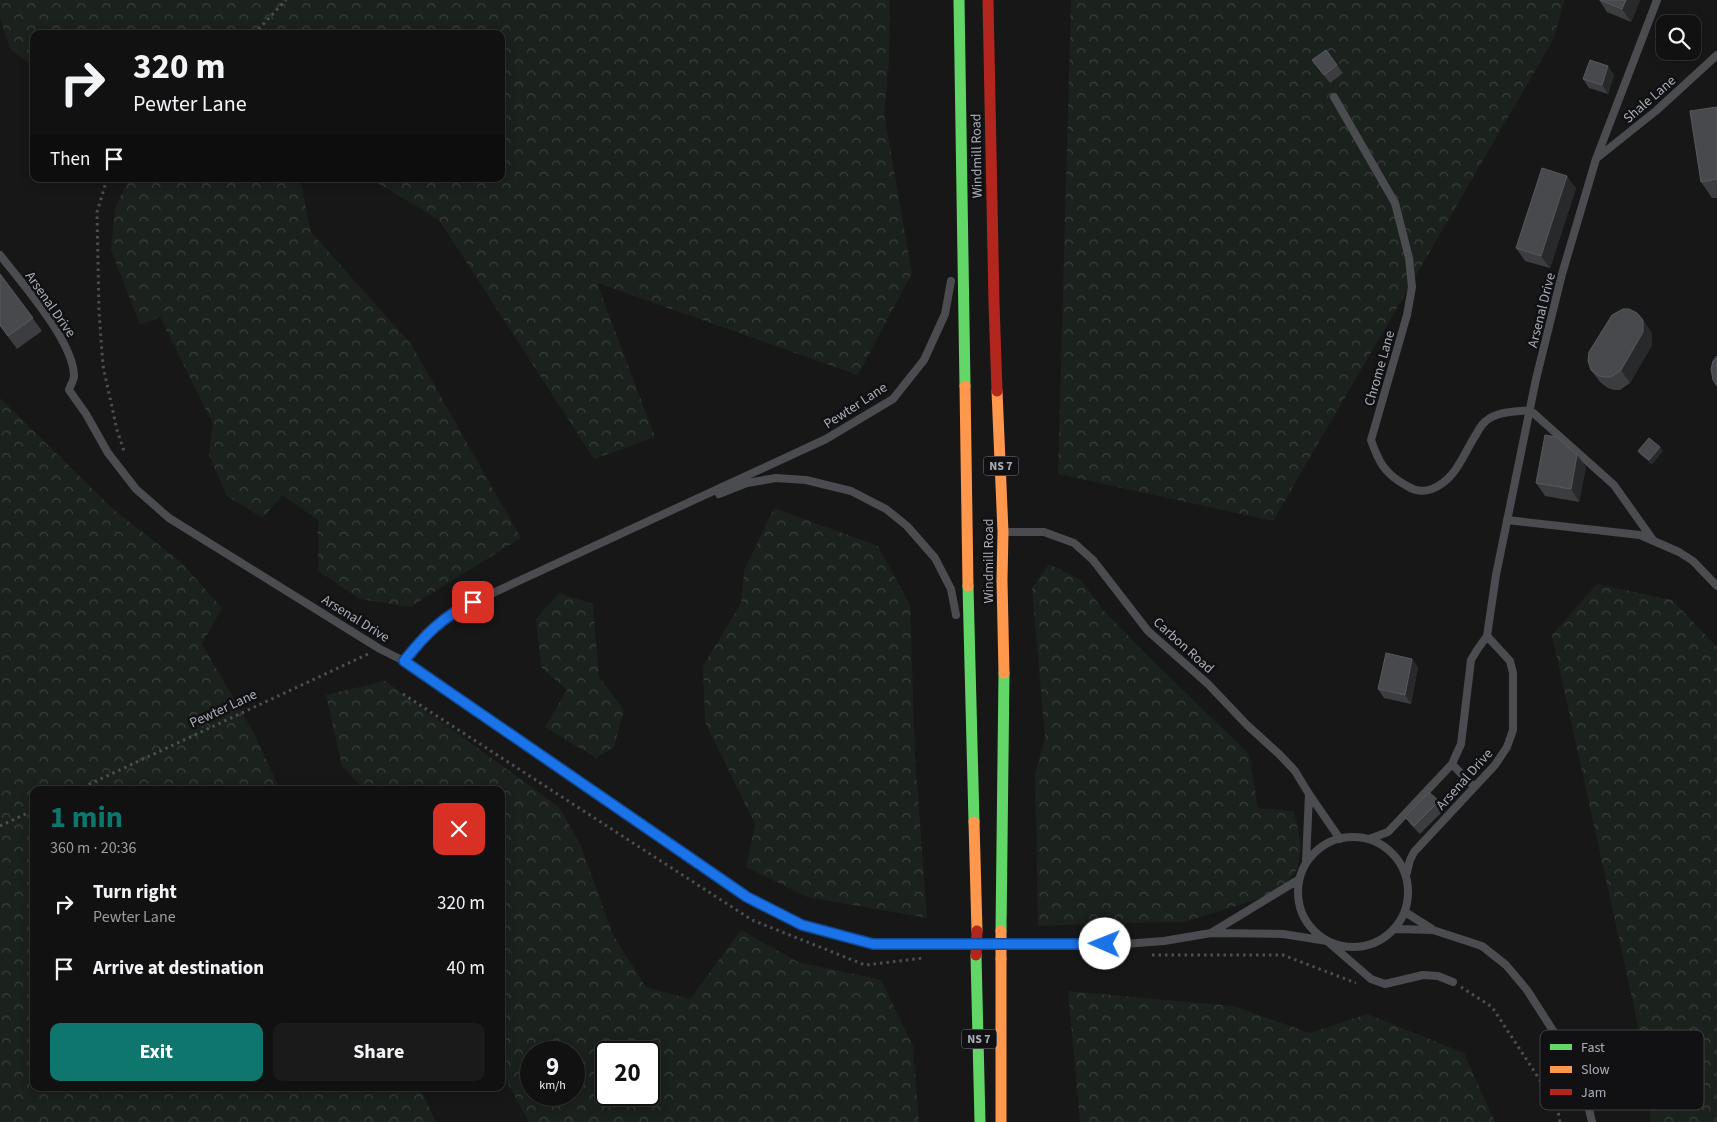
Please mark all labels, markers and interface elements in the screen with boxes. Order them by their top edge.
map controls [1656,15,1701,60]
button: search [1656,15,1701,60]
text: 320 m [133,42,225,92]
icon: right [50,50,115,115]
street label: Shale Lane [1619,71,1680,128]
text: Pewter Lane [133,88,247,120]
street label: Windmill Road [966,113,988,199]
icon: arrive [100,145,128,173]
text: Then [50,146,90,173]
street label: Arsenal Drive [20,267,80,342]
street label: Arsenal Drive [1523,271,1561,350]
street label: Chrome Lane [1360,328,1400,408]
street label: Pewter Lane [820,378,891,434]
road number: NS 7 [984,456,1018,476]
street label: Windmill Road [979,519,999,603]
pin [452,581,494,623]
icon: arrive [459,588,487,616]
street label: Arsenal Drive [318,590,393,648]
street label: Carbon Road [1148,613,1218,679]
street label: Pewter Lane [186,685,260,733]
street label: Arsenal Drive [1432,744,1498,815]
text: 1 min [50,796,123,839]
button: close [433,803,485,855]
text: 360 m · 20:36 [50,837,137,859]
text: Turn right [93,879,177,906]
icon: right [50,890,78,918]
text: 320 m [437,890,485,917]
text: Pewter Lane [93,906,176,928]
position arrow [1078,917,1130,969]
icon: arrive [50,955,78,983]
text: Arrive at destination [93,955,264,982]
text: 40 m [447,955,485,982]
button: Exit [50,1023,263,1081]
button: Share [273,1023,485,1081]
road number: NS 7 [962,1030,996,1048]
legend [1540,1030,1704,1110]
text: Fast [1581,1038,1605,1058]
speed limit sign: 20 [595,1041,660,1106]
text: 9 [546,1049,559,1085]
text: Slow [1581,1060,1610,1080]
text: km/h [539,1077,566,1094]
text: Jam [1581,1083,1606,1103]

